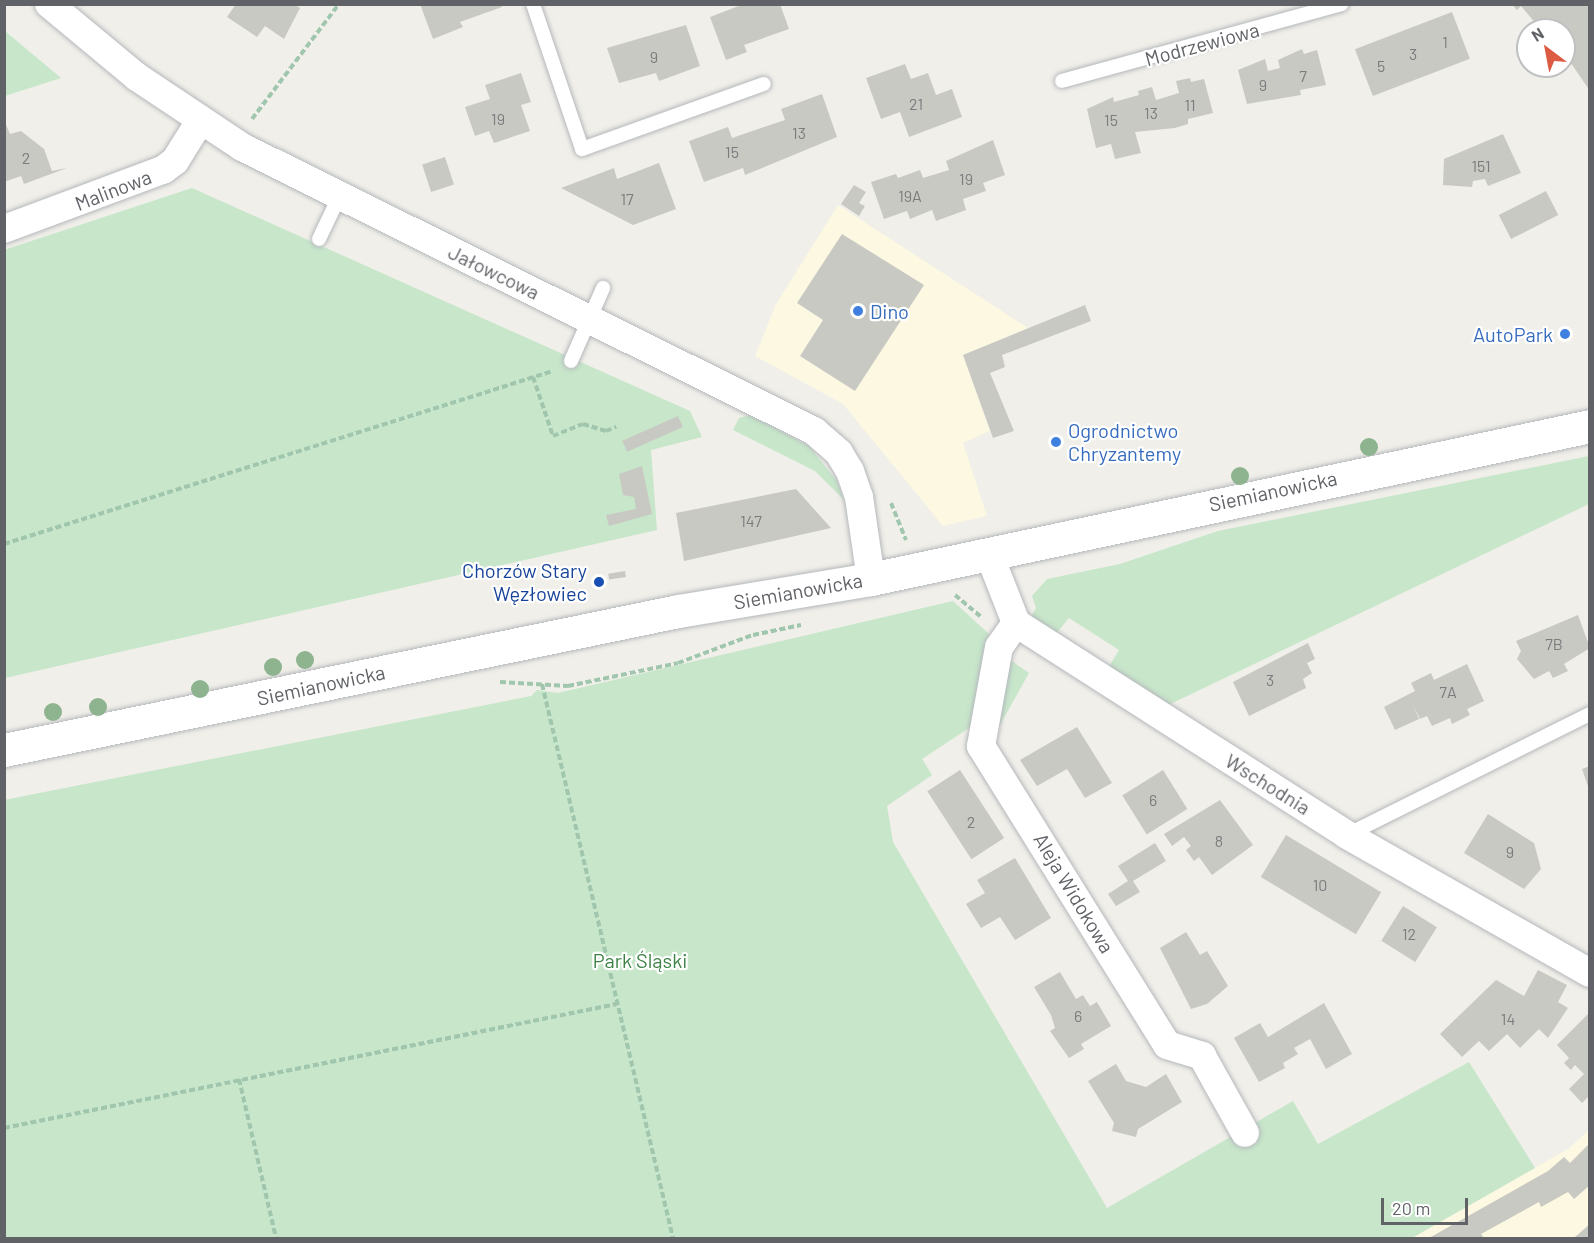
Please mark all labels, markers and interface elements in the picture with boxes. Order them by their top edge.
street label: Modrzewiowa [1142,17,1262,71]
north arrow [1516,18,1576,78]
text: N [1528,23,1547,45]
house number: 1 [1442,32,1448,52]
house number: 3 [1409,44,1417,64]
house number: 9 [650,47,658,67]
house number: 5 [1377,56,1385,76]
house number: 7 [1299,66,1307,86]
house number: 9 [1259,75,1267,95]
house number: 21 [909,94,923,114]
house number: 11 [1184,95,1196,115]
house number: 13 [1144,103,1158,123]
house number: 19 [491,109,505,129]
house number: 15 [1104,110,1118,130]
house number: 13 [792,123,806,143]
house number: 15 [725,142,739,162]
house number: 2 [22,148,30,168]
house number: 151 [1472,156,1490,176]
street label: Malinowa [71,165,155,215]
house number: 19 [959,169,973,189]
house number: 19A [898,186,922,206]
house number: 17 [620,189,634,209]
street label: Jałowcowa [445,240,543,304]
place label: Dino [870,299,909,323]
marker: Dino [851,304,865,318]
place label: AutoPark [1473,322,1553,346]
marker: AutoPark [1558,327,1572,341]
place label: Ogrodnictwo Chryzantemy [1068,418,1181,465]
marker: Ogrodnictwo Chryzantemy [1049,435,1063,449]
street label: Siemianowicka [1207,466,1339,516]
house number: 147 [740,511,762,531]
place label: Chorzów Stary Węzłowiec [462,558,587,605]
street label: Siemianowicka [732,568,864,614]
marker: Chorzów Stary Węzłowiec [592,575,606,589]
house number: 7B [1545,634,1563,654]
street label: Siemianowicka [255,660,387,710]
house number: 3 [1266,670,1274,690]
house number: 7A [1439,682,1457,702]
street label: Wschodnia [1221,748,1315,820]
house number: 6 [1149,790,1157,810]
house number: 2 [967,812,975,832]
street label: Aleja Widokowa [1029,829,1119,957]
house number: 8 [1215,831,1223,851]
house number: 9 [1506,842,1514,862]
house number: 10 [1313,875,1327,895]
house number: 12 [1402,924,1416,944]
park label: Park Śląski [593,948,687,972]
house number: 6 [1074,1006,1082,1026]
house number: 14 [1501,1009,1515,1029]
scale bar [1384,1186,1471,1224]
text: 20 m [1392,1197,1430,1219]

